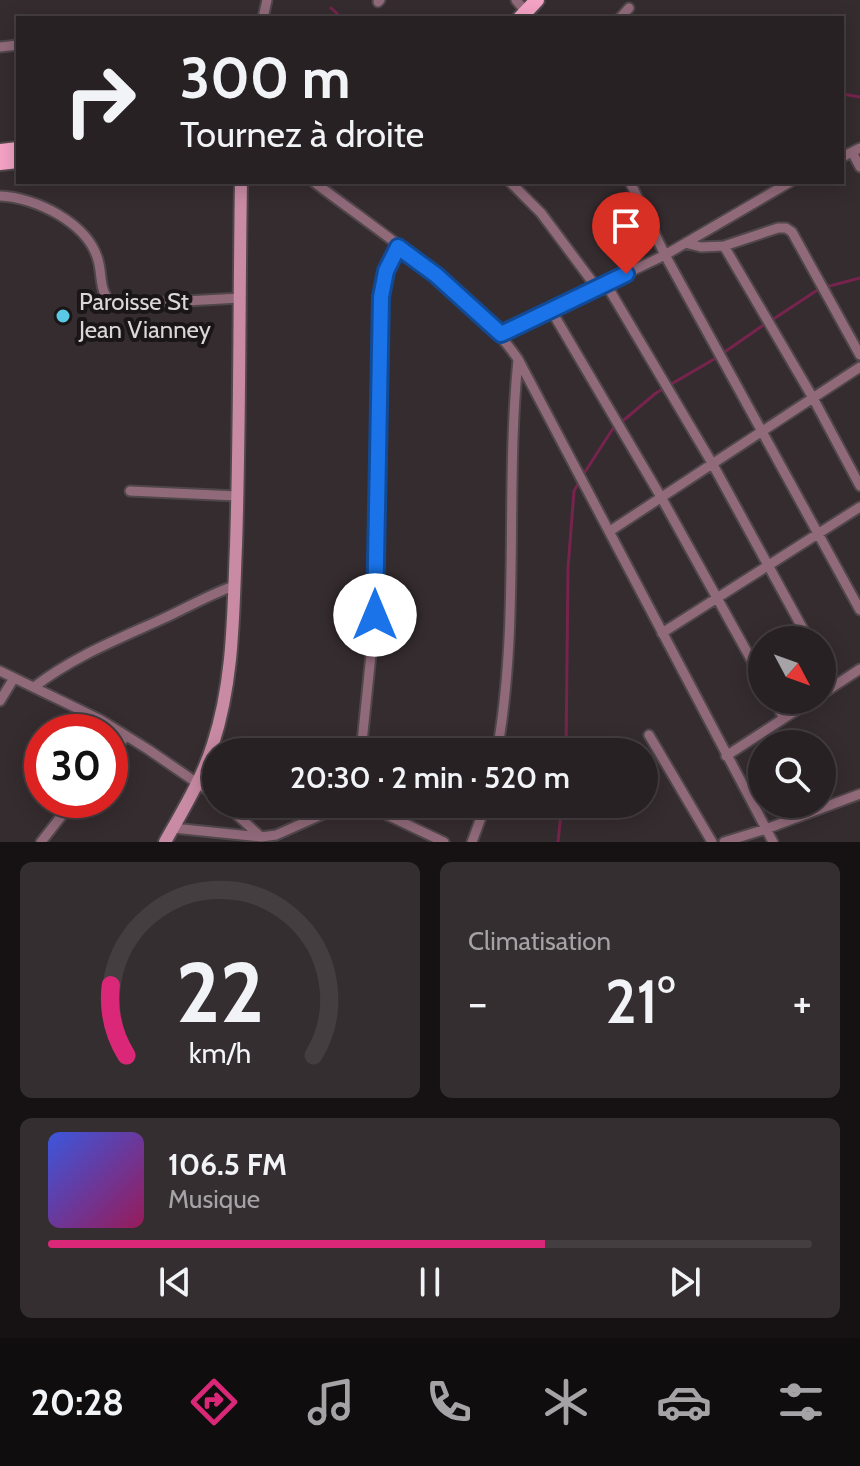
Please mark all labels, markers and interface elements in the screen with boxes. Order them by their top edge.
text: 300 m [180,44,351,112]
icon: right [48,48,152,152]
text: Tournez à droite [180,112,424,156]
pin [592,192,660,274]
icon: arrive [604,204,648,248]
place label: Paroisse St Jean Vianney [78,287,211,344]
marker: Paroisse St Jean Vianney [54,307,72,325]
position arrow [333,573,417,657]
north arrow [748,626,836,714]
map controls [748,626,836,818]
speed limit sign: 30 [24,714,128,818]
button: search [748,730,836,818]
text: 20:30 · 2 min · 520 m [290,759,570,796]
text: Climatisation [468,925,611,957]
text: 22 [176,942,264,1043]
text: 21° [605,965,675,1038]
text: − [468,976,487,1029]
text: + [793,976,812,1029]
text: km/h [189,1035,251,1070]
text: 106.5 FM [168,1146,287,1183]
text: Musique [168,1183,260,1215]
icon: previous [153,1260,197,1304]
icon: pause [408,1260,452,1304]
icon: next [663,1260,707,1304]
icon: directions [186,1374,242,1430]
icon: music [303,1374,359,1430]
icon: phone [421,1374,477,1430]
icon: climate [538,1374,594,1430]
icon: car [656,1374,712,1430]
icon: filters [773,1374,829,1430]
text: 20:28 [31,1380,124,1424]

